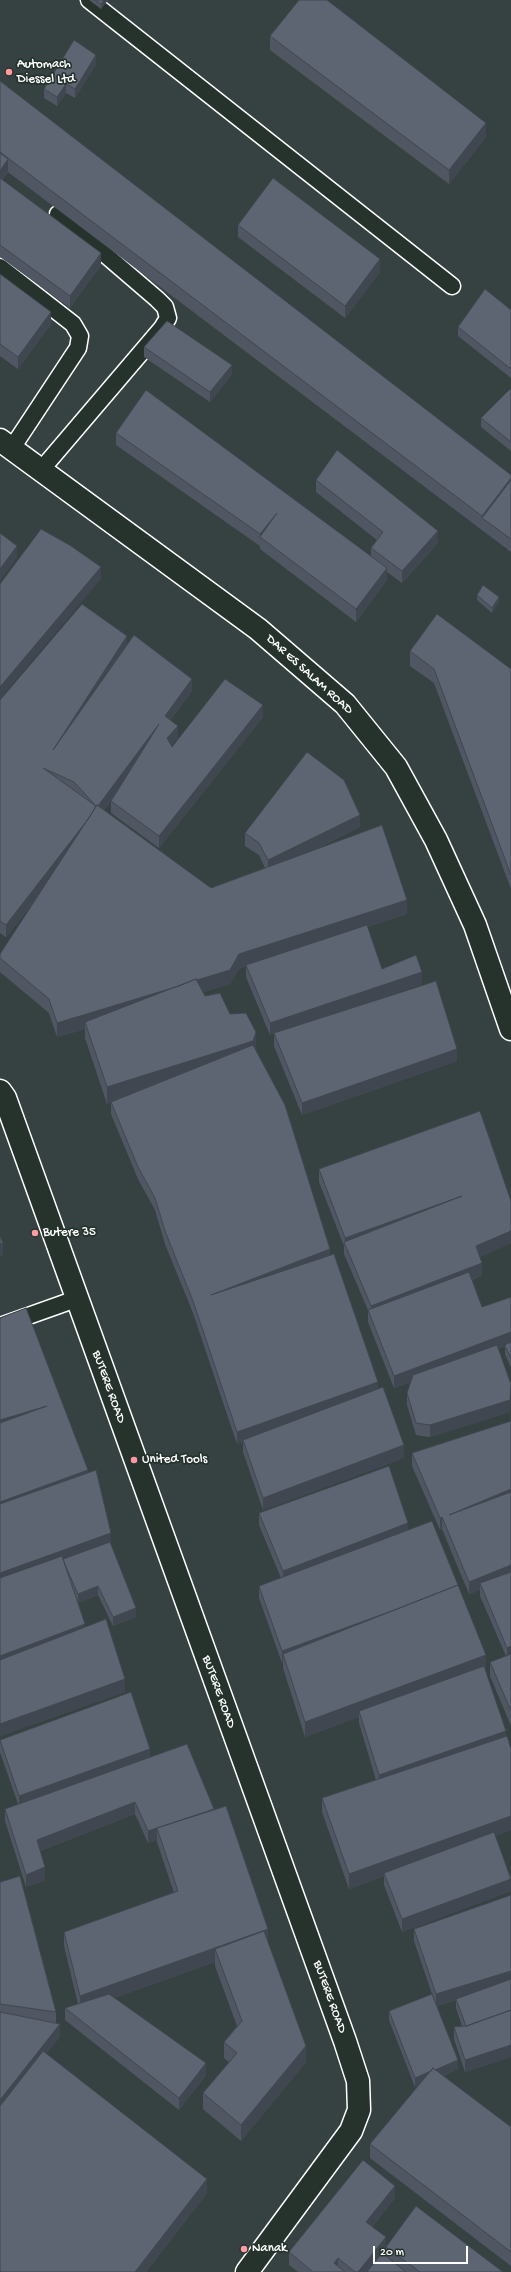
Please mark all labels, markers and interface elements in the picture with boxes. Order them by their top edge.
place label: Automach Diessel Ltd [17,57,75,88]
marker: Automach Diessel Ltd [4,67,14,77]
street label: DAR ES SALAM ROAD [262,632,356,718]
place label: Butere 35 [43,1225,96,1241]
marker: Butere 35 [30,1228,40,1238]
street label: BUTERE ROAD [88,1349,128,1425]
place label: United Tools [142,1452,207,1468]
marker: United Tools [129,1455,139,1465]
street label: BUTERE ROAD [198,1654,238,1730]
street label: BUTERE ROAD [309,1959,349,2035]
scale bar [375,2238,470,2264]
place label: Nanak [252,2241,287,2257]
marker: Nanak [239,2244,249,2254]
text: 20 m [380,2246,404,2260]

